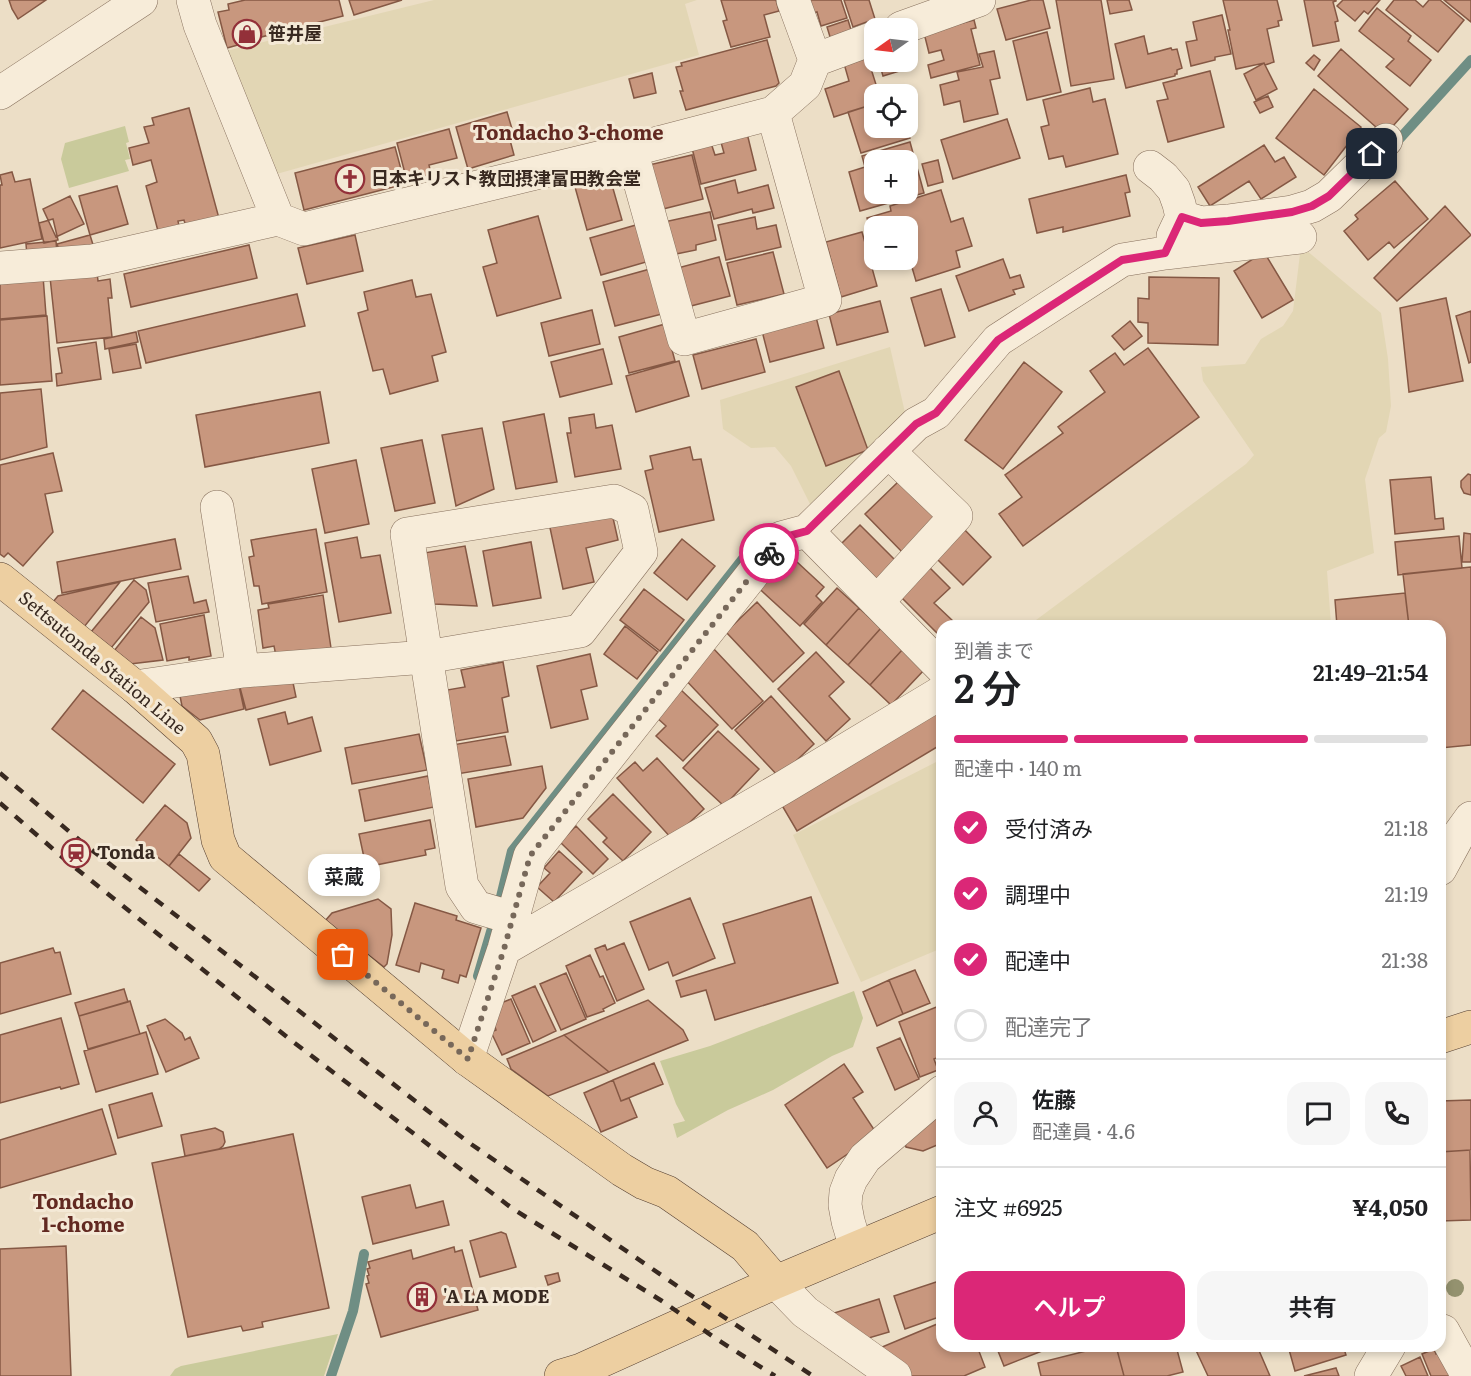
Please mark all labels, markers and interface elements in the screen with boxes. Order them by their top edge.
shop icon: 笹井屋 [231,18,263,50]
north arrow [864,18,918,72]
map controls [864,18,918,270]
place label: 笹井屋 [268,19,322,46]
button: locate [864,84,918,138]
district label: Tondacho 3-chome [472,116,664,146]
pin [1346,128,1397,179]
icon: home [1355,137,1388,170]
button: + [864,150,918,204]
church icon: 日本キリスト教団摂津富田教会堂 [334,163,366,195]
place label: 日本キリスト教団摂津富田教会堂 [371,164,641,191]
button: − [864,216,918,270]
courier [739,523,799,583]
icon: bike [753,537,786,570]
street label: Settsutonda Station Line [13,584,193,740]
text: 到着まで [954,634,1034,664]
text: 21:49–21:54 [1313,655,1428,688]
text: 2 分 [954,657,1021,715]
text: 配達中 · 140 m [954,752,1082,782]
icon: check [954,811,987,844]
text: 受付済み [1005,811,1093,844]
text: 21:18 [1384,812,1428,842]
station icon: Tonda [60,837,92,869]
place label: Tonda [97,838,156,865]
callout: 菜蔵 [307,853,379,895]
text: 菜蔵 [324,860,364,890]
icon: check [954,877,987,910]
text: 調理中 [1005,877,1071,910]
text: 21:19 [1384,878,1428,908]
pin [317,929,368,980]
icon: bag [326,938,359,971]
icon: check [954,943,987,976]
text: 配達中 [1005,943,1071,976]
text: 21:38 [1381,944,1428,974]
text: 配達完了 [1005,1009,1093,1042]
button: person [954,1082,1017,1145]
text: 佐藤 [1032,1082,1076,1115]
button: chat [1287,1082,1350,1145]
button: phone [1365,1082,1428,1145]
text: 配達員 · 4.6 [1032,1115,1135,1145]
district label: Tondacho 1-chome [32,1185,134,1238]
text: 注文 #6925 [954,1190,1063,1223]
text: ¥4,050 [1352,1190,1428,1223]
button: ヘルプ [954,1271,1185,1340]
button: 共有 [1197,1271,1428,1340]
building icon: 'A LA MODE [406,1281,438,1313]
place label: 'A LA MODE [443,1282,549,1309]

